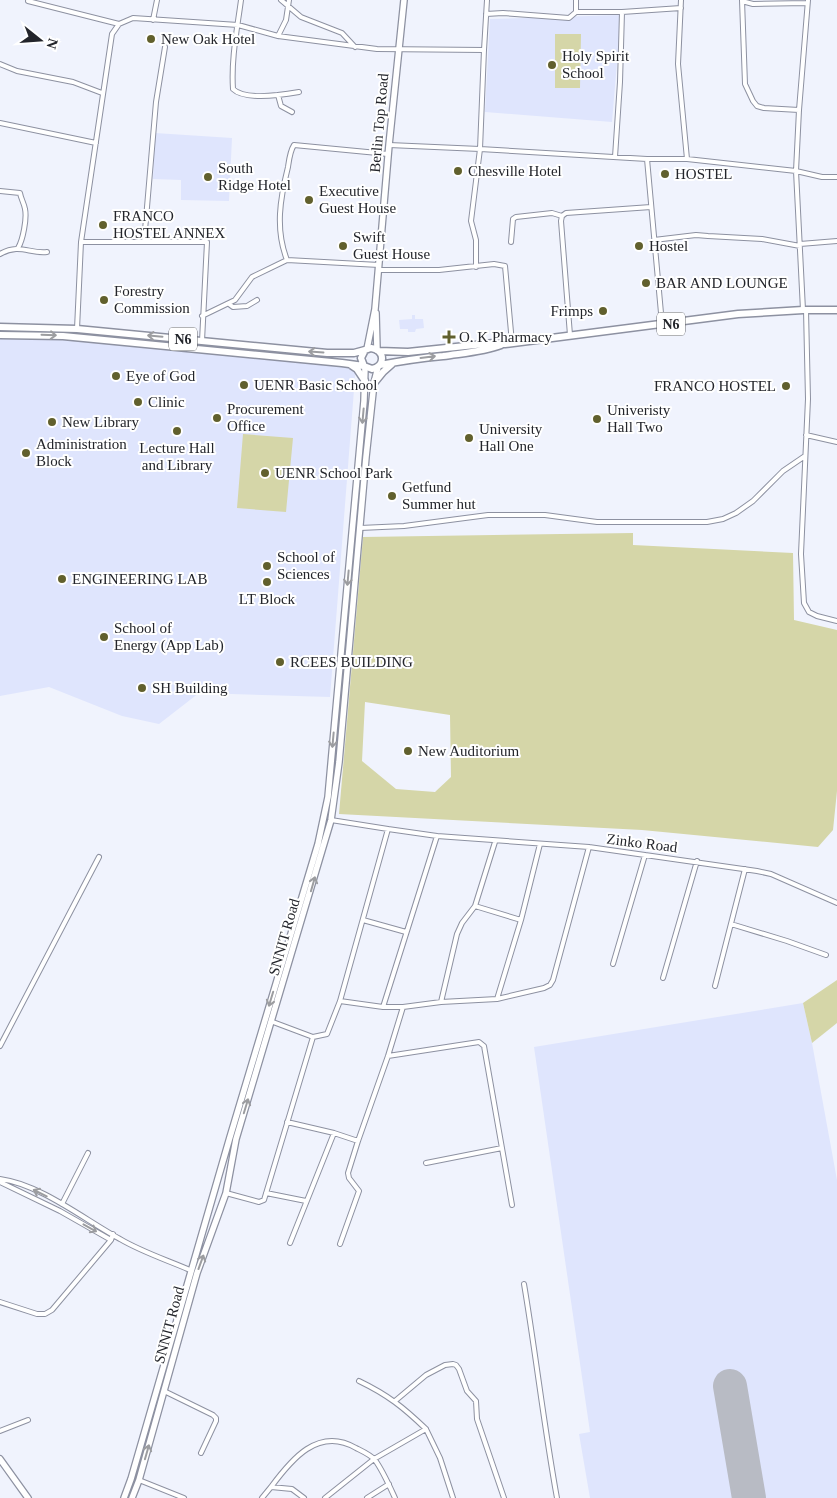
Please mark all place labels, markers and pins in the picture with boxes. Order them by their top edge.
place label: New Oak Hotel [161,31,255,47]
marker: New Oak Hotel [145,33,157,45]
place label: Holy Spirit School [562,48,630,81]
marker: Holy Spirit School [546,59,558,71]
place label: South Ridge Hotel [218,160,291,193]
place label: Chesville Hotel [468,163,562,179]
marker: Chesville Hotel [452,165,464,177]
place label: HOSTEL [675,166,733,182]
marker: HOSTEL [659,168,671,180]
marker: South Ridge Hotel [202,171,214,183]
place label: Executive Guest House [319,183,396,216]
marker: Executive Guest House [303,194,315,206]
place label: FRANCO HOSTEL ANNEX [113,208,226,241]
marker: FRANCO HOSTEL ANNEX [97,219,109,231]
place label: Swift Guest House [353,229,430,262]
place label: Hostel [649,238,688,254]
marker: Swift Guest House [337,240,349,252]
marker: Hostel [633,240,645,252]
place label: BAR AND LOUNGE [656,275,788,291]
marker: BAR AND LOUNGE [640,277,652,289]
place label: Forestry Commission [114,283,190,316]
marker: Forestry Commission [98,294,110,306]
place label: Frimps [550,303,593,319]
marker: Frimps [597,305,609,317]
place label: O. K Pharmacy [459,329,552,345]
marker: O. K Pharmacy [443,331,455,343]
place label: Eye of God [126,368,196,384]
marker: Eye of God [110,370,122,382]
place label: UENR Basic School [254,377,377,393]
place label: FRANCO HOSTEL [654,378,776,394]
marker: UENR Basic School [238,379,250,391]
marker: FRANCO HOSTEL [780,380,792,392]
place label: Clinic [148,394,185,410]
marker: Clinic [132,396,144,408]
place label: Procurement Office [227,401,304,434]
place label: Univeristy Hall Two [607,402,671,435]
marker: Procurement Office [211,412,223,424]
marker: Univeristy Hall Two [591,413,603,425]
place label: New Library [62,414,140,430]
marker: New Library [46,416,58,428]
place label: University Hall One [479,421,543,454]
marker: Lecture Hall and Library [171,425,183,437]
marker: University Hall One [463,432,475,444]
place label: Administration Block [36,436,127,469]
place label: Lecture Hall and Library [139,440,215,473]
marker: Administration Block [20,447,32,459]
place label: UENR School Park [275,465,393,481]
marker: UENR School Park [259,467,271,479]
place label: Getfund Summer hut [402,479,477,512]
marker: Getfund Summer hut [386,490,398,502]
place label: School of Sciences [277,549,335,582]
marker: School of Sciences [261,560,273,572]
place label: ENGINEERING LAB [72,571,207,587]
marker: ENGINEERING LAB [56,573,68,585]
marker: LT Block [261,576,273,588]
place label: LT Block [239,591,296,607]
place label: School of Energy (App Lab) [114,620,224,654]
marker: School of Energy (App Lab) [98,631,110,643]
place label: RCEES BUILDING [290,654,413,670]
marker: RCEES BUILDING [274,656,286,668]
place label: SH Building [152,680,228,696]
marker: SH Building [136,682,148,694]
place label: New Auditorium [418,743,520,759]
marker: New Auditorium [402,745,414,757]

